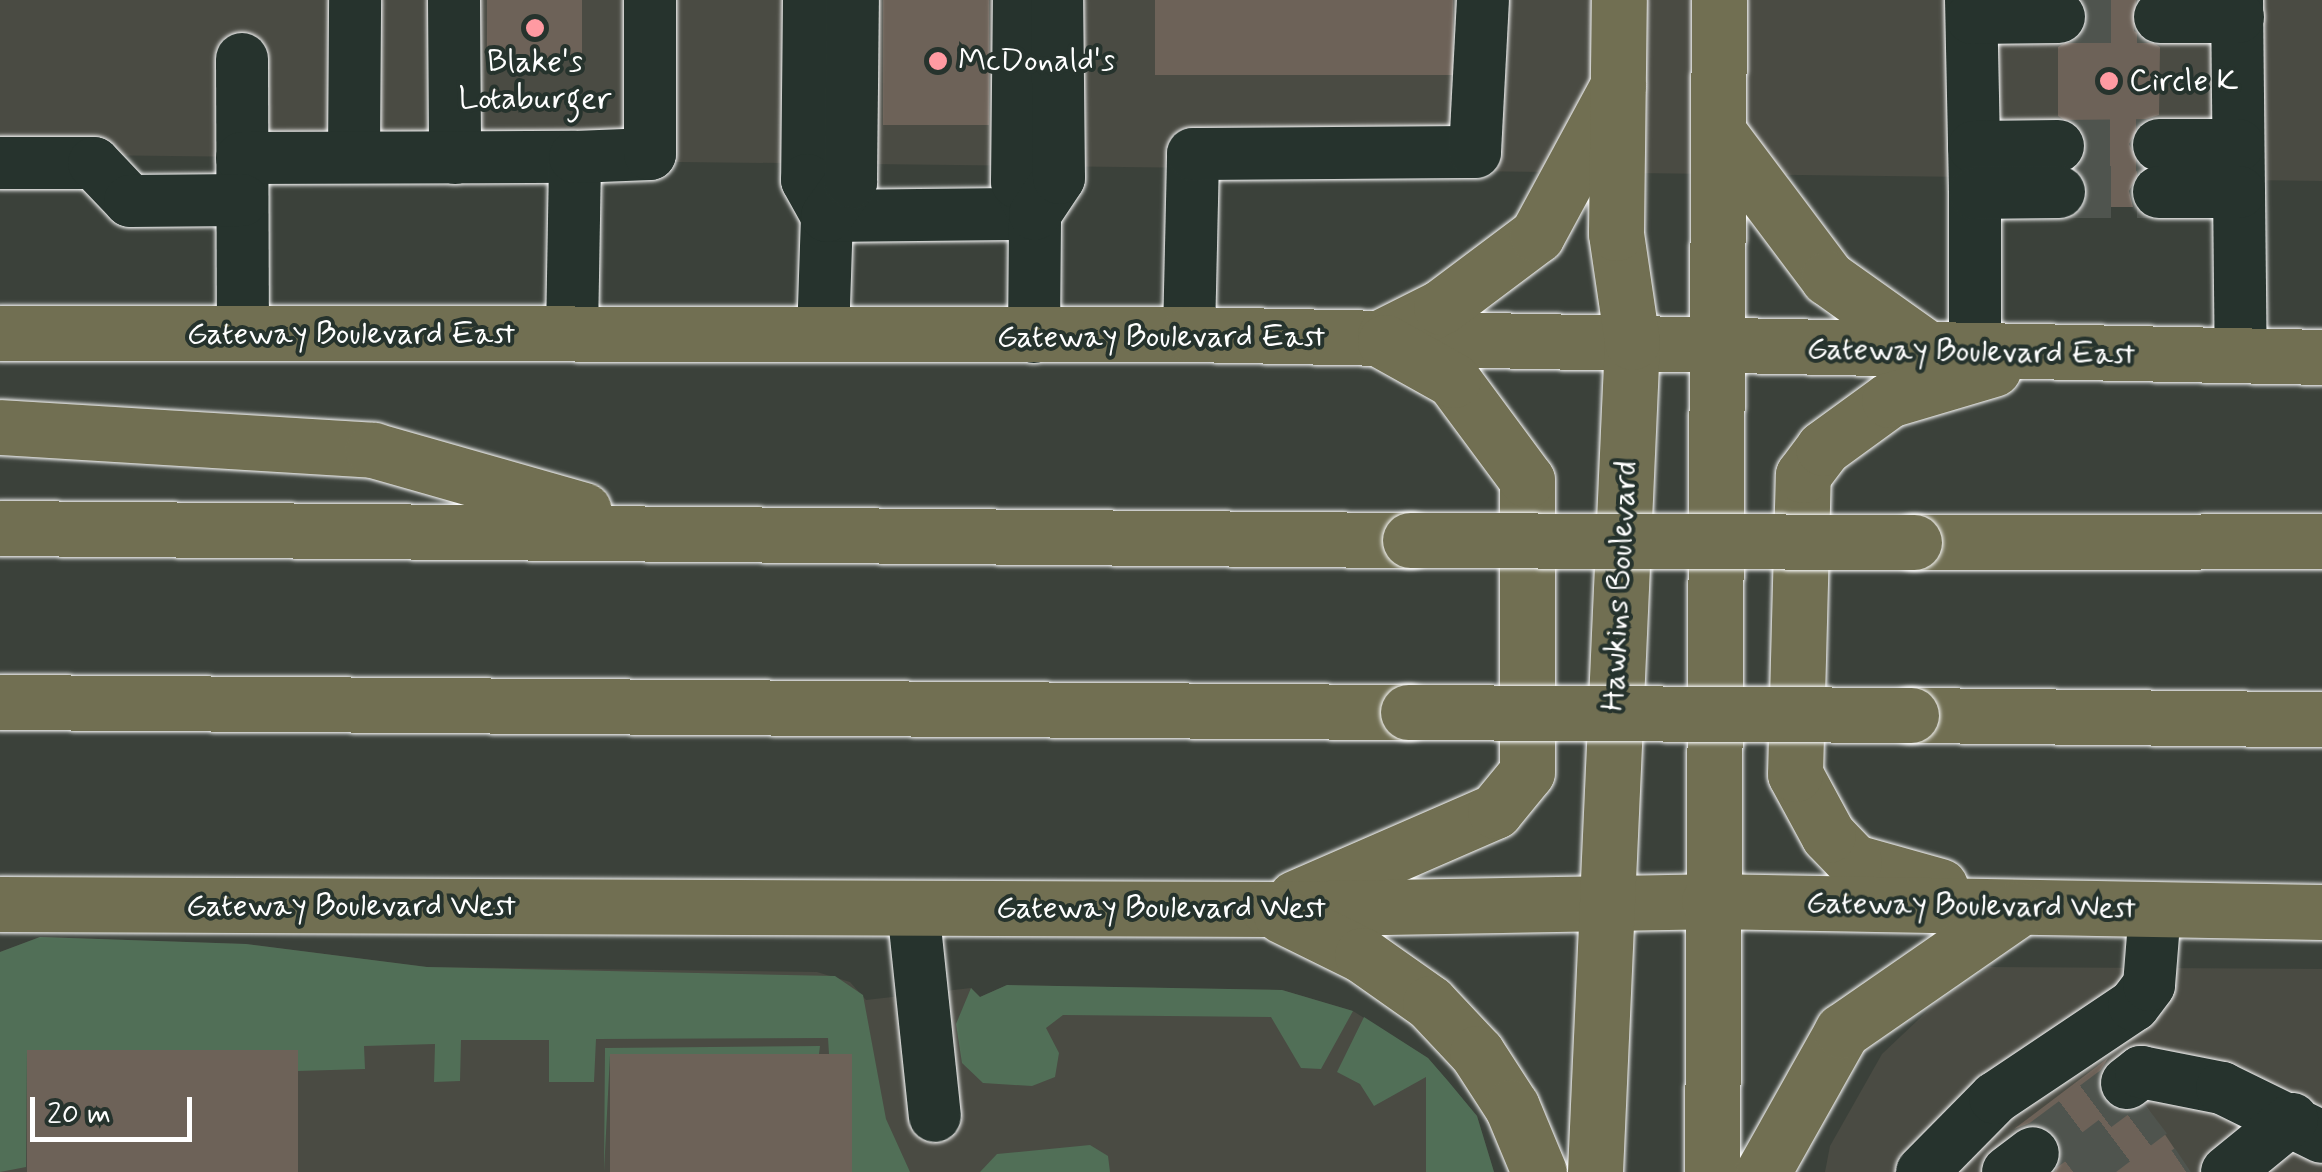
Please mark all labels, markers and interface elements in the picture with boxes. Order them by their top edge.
marker: Blake's Lotaburger [524,17,546,39]
place label: McDonald's [958,42,1115,80]
place label: Blake's Lotaburger [458,44,612,119]
marker: McDonald's [927,50,949,72]
place label: Circle K [2129,62,2239,100]
marker: Circle K [2098,70,2120,92]
street label: Gateway Boulevard East [190,315,512,353]
street label: Gateway Boulevard East [1000,318,1322,356]
street label: Gateway Boulevard East [1810,330,2132,374]
street label: Hawkins Boulevard [1594,461,1646,711]
street label: Gateway Boulevard West [1805,884,2137,928]
street label: Gateway Boulevard West [186,887,516,925]
street label: Gateway Boulevard West [996,889,1326,927]
scale bar [35,1077,198,1139]
text: 20 m [47,1095,111,1134]

